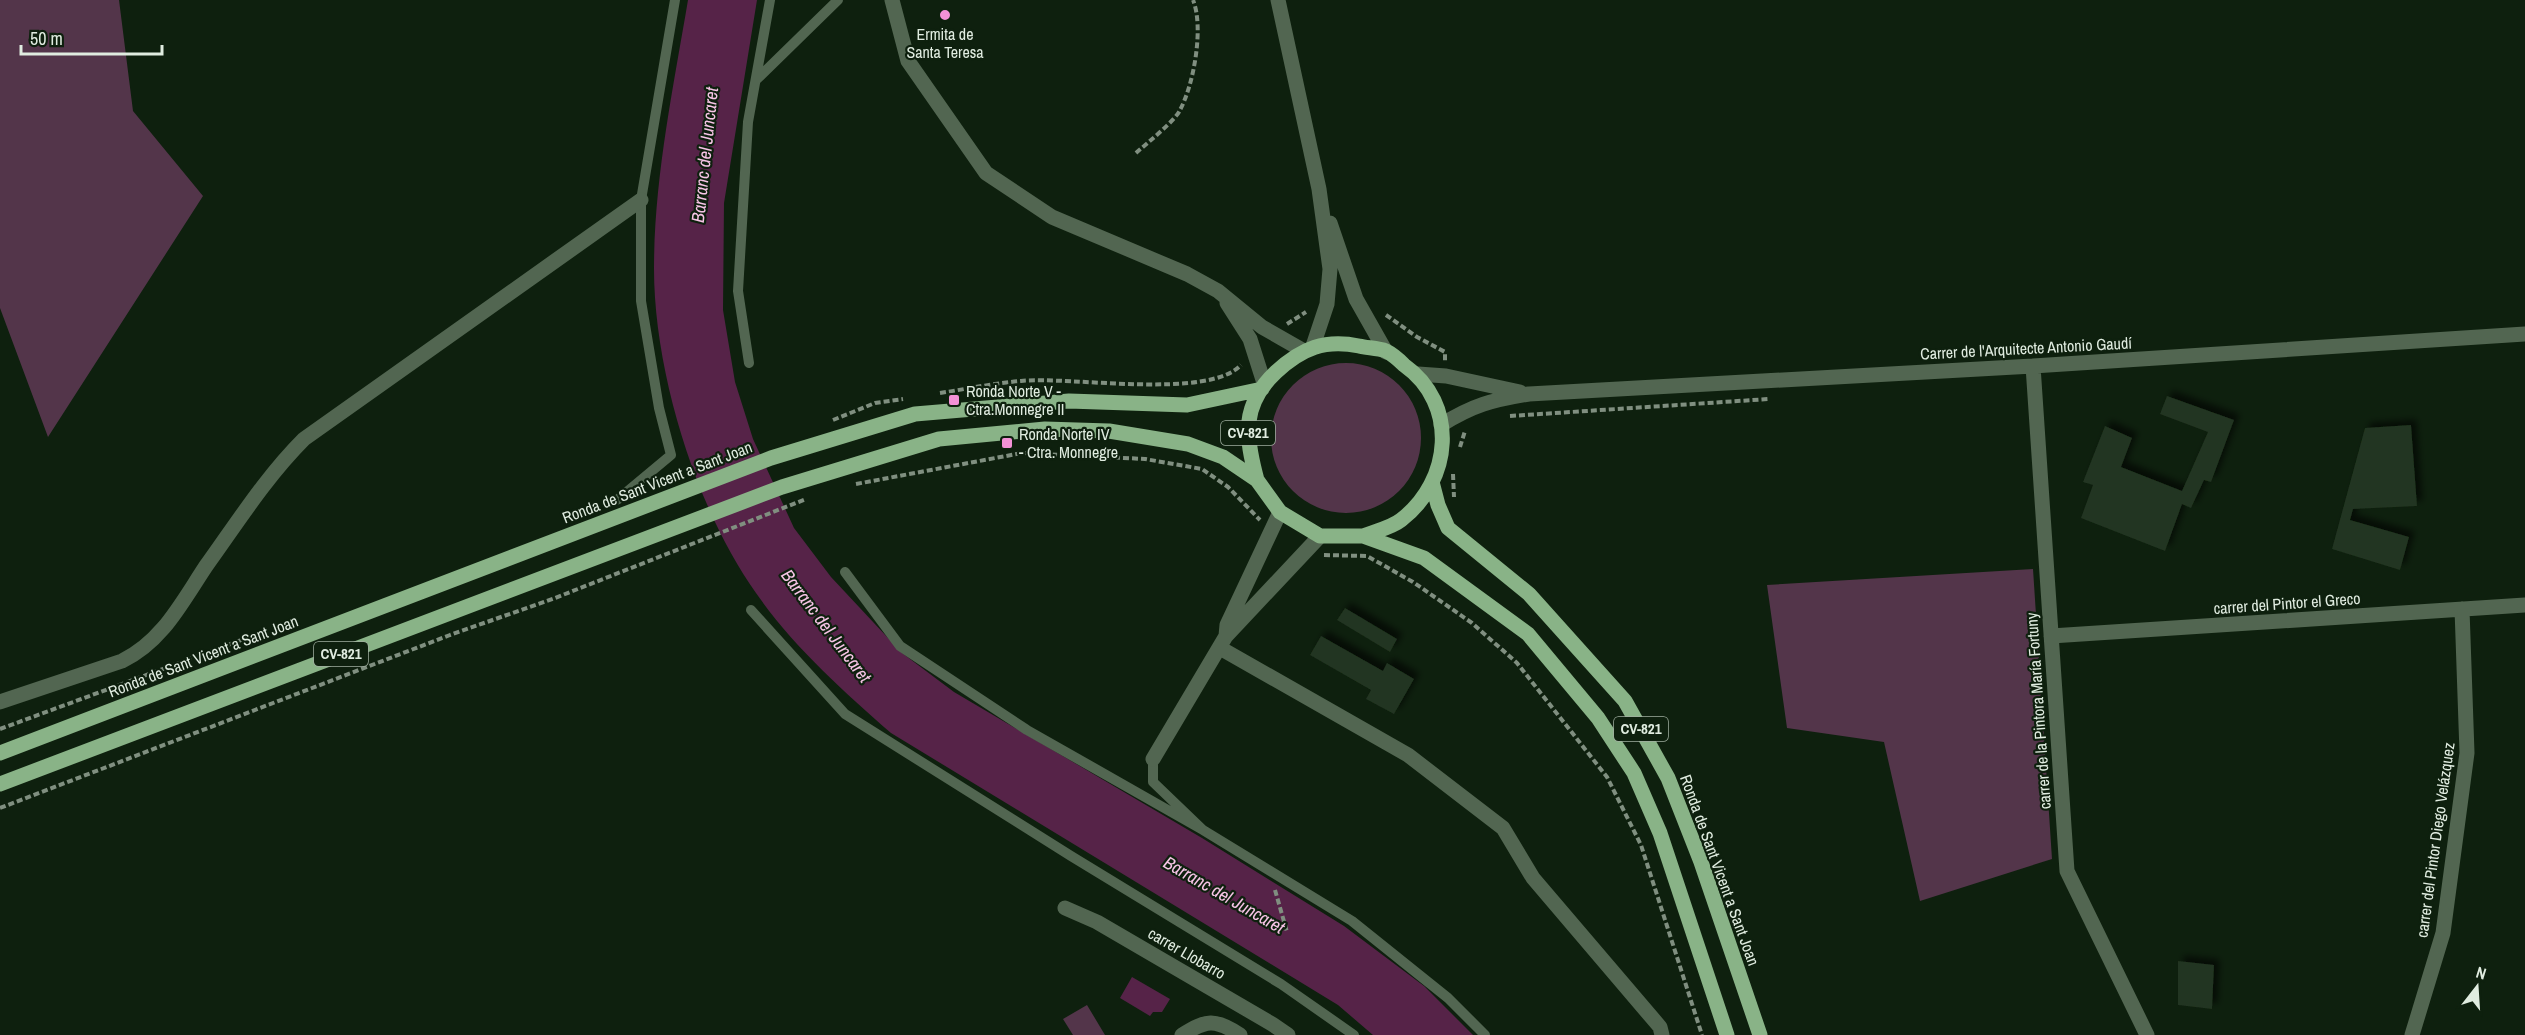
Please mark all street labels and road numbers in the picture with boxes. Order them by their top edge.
street label: Carrer de l'Arquitecte Antonio Gaudí [1920,331,2133,365]
road number: CV-821 [1221,421,1275,445]
street label: Ronda de Sant Vicent a Sant Joan [559,436,755,528]
street label: carrer del Pintor el Greco [2213,587,2361,619]
street label: Ronda de Sant Vicent a Sant Joan [105,610,301,702]
street label: carrer de la Pintora María Fortuny [2020,612,2056,810]
road number: CV-821 [314,642,368,666]
road number: CV-821 [1614,717,1668,741]
street label: carrer del Pintor Diego Velázquez [2410,741,2460,939]
street label: Ronda de Sant Vicent a Sant Joan [1675,771,1765,969]
street label: carrer Llobarro [1144,922,1230,984]

